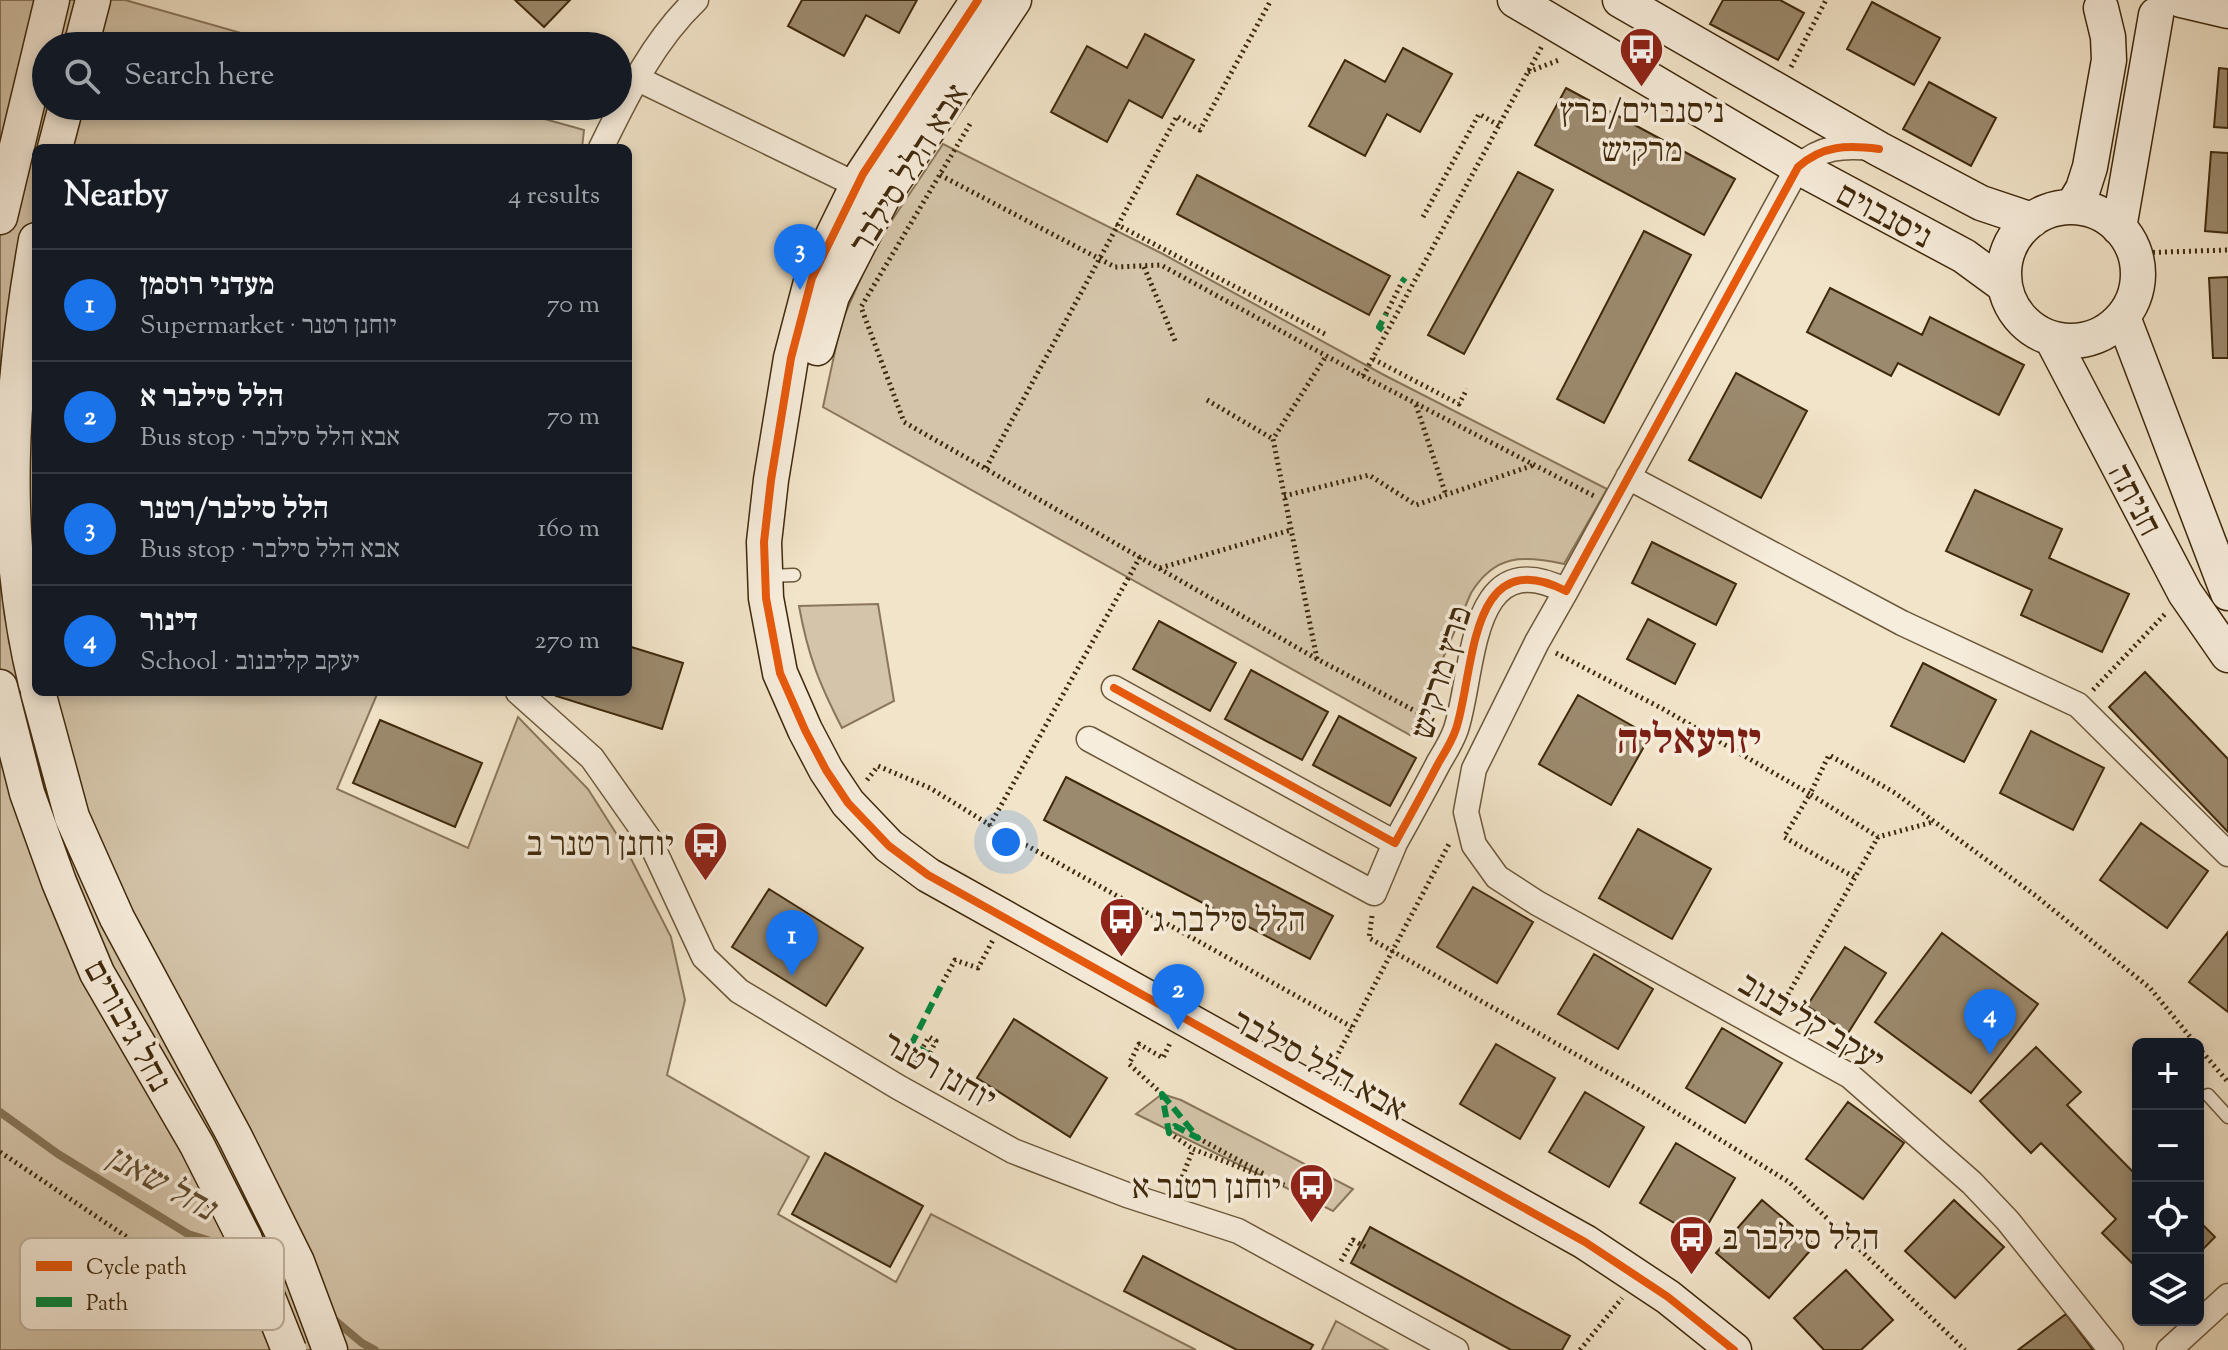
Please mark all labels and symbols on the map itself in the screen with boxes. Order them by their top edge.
bus stop icon: ניסנבוים/פרץ מרקיש [1618,26,1666,89]
street label: אבא הלל סילבר [839,75,983,265]
place label: ניסנבוים/פרץ מרקיש [1560,89,1724,177]
street label: ניסנבוים [1827,171,1940,263]
pin: 3 [774,224,826,290]
street label: חניתה [2093,456,2172,546]
street label: פרץ מרקיש [1400,600,1487,746]
district label: יזרעאליה [1617,713,1761,773]
bus stop icon: יוחנן רטנר ב [681,819,729,882]
place label: יוחנן רטנר ב [526,822,674,871]
your location [986,822,1026,862]
bus stop icon: הלל סילבר ג [1098,895,1146,958]
place label: הלל סילבר ג [1153,898,1306,947]
pin: 1 [766,910,818,976]
street label: נחל גיבורים [70,952,182,1102]
street label: יעקב קליבנוב [1728,961,1892,1087]
pin: 2 [1152,964,1204,1030]
pin: 4 [1964,989,2016,1055]
street label: אבא הלל סילבר [1222,999,1415,1135]
street label: יוחנן רטנר [872,1021,1004,1125]
water label: נחל שאנן [96,1133,227,1237]
bus stop icon: יוחנן רטנר א [1288,1162,1336,1225]
place label: יוחנן רטנר א [1132,1165,1281,1214]
bus stop icon: הלל סילבר ב [1667,1213,1715,1276]
place label: הלל סילבר ב [1722,1216,1880,1265]
legend [20,1238,284,1330]
text: Cycle path [86,1253,187,1285]
text: Path [86,1289,129,1321]

